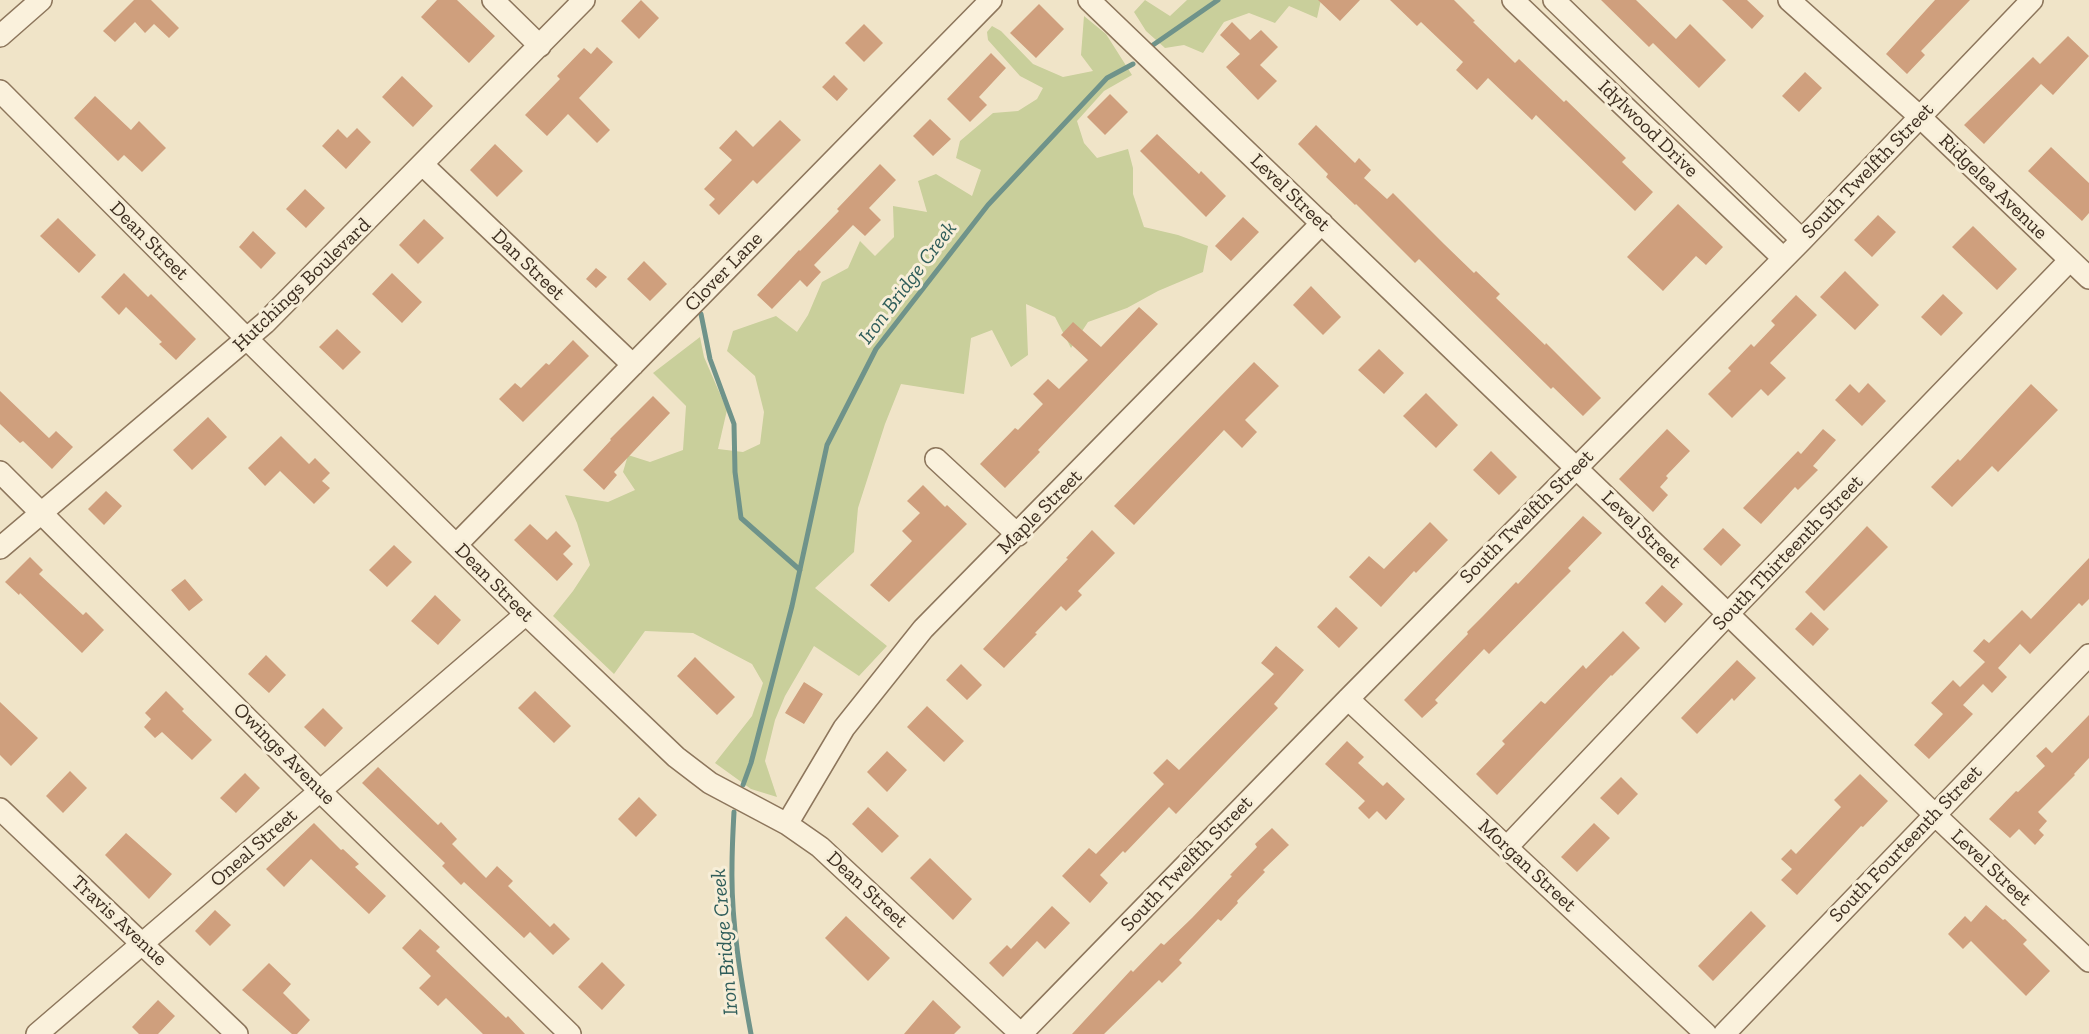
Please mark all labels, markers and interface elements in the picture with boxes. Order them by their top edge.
street label: Idylwood Drive [1593,75,1703,183]
street label: South Twelfth Street [1797,98,1939,244]
street label: Ridgelea Avenue [1934,129,2052,245]
street label: Level Street [1245,149,1335,237]
street label: Dean Street [105,197,193,285]
street label: Hutchings Boulevard [228,213,376,357]
water label: Iron Bridge Creek [854,217,962,349]
street label: Dan Street [486,224,570,306]
street label: Clover Lane [680,227,768,317]
street label: South Twelfth Street [1455,445,1599,589]
street label: Maple Street [993,465,1087,559]
street label: South Thirteenth Street [1708,470,1868,636]
street label: Level Street [1596,486,1686,574]
street label: Dean Street [450,539,538,627]
street label: Owings Avenue [228,698,340,810]
street label: South Fourteenth Street [1825,760,1987,928]
street label: South Twelfth Street [1116,791,1258,937]
street label: Oneal Street [206,804,302,892]
street label: Morgan Street [1473,815,1581,917]
street label: Level Street [1946,825,2036,911]
street label: Dean Street [822,846,912,934]
water label: Iron Bridge Creek [706,868,744,1016]
street label: Travis Avenue [66,871,172,971]

